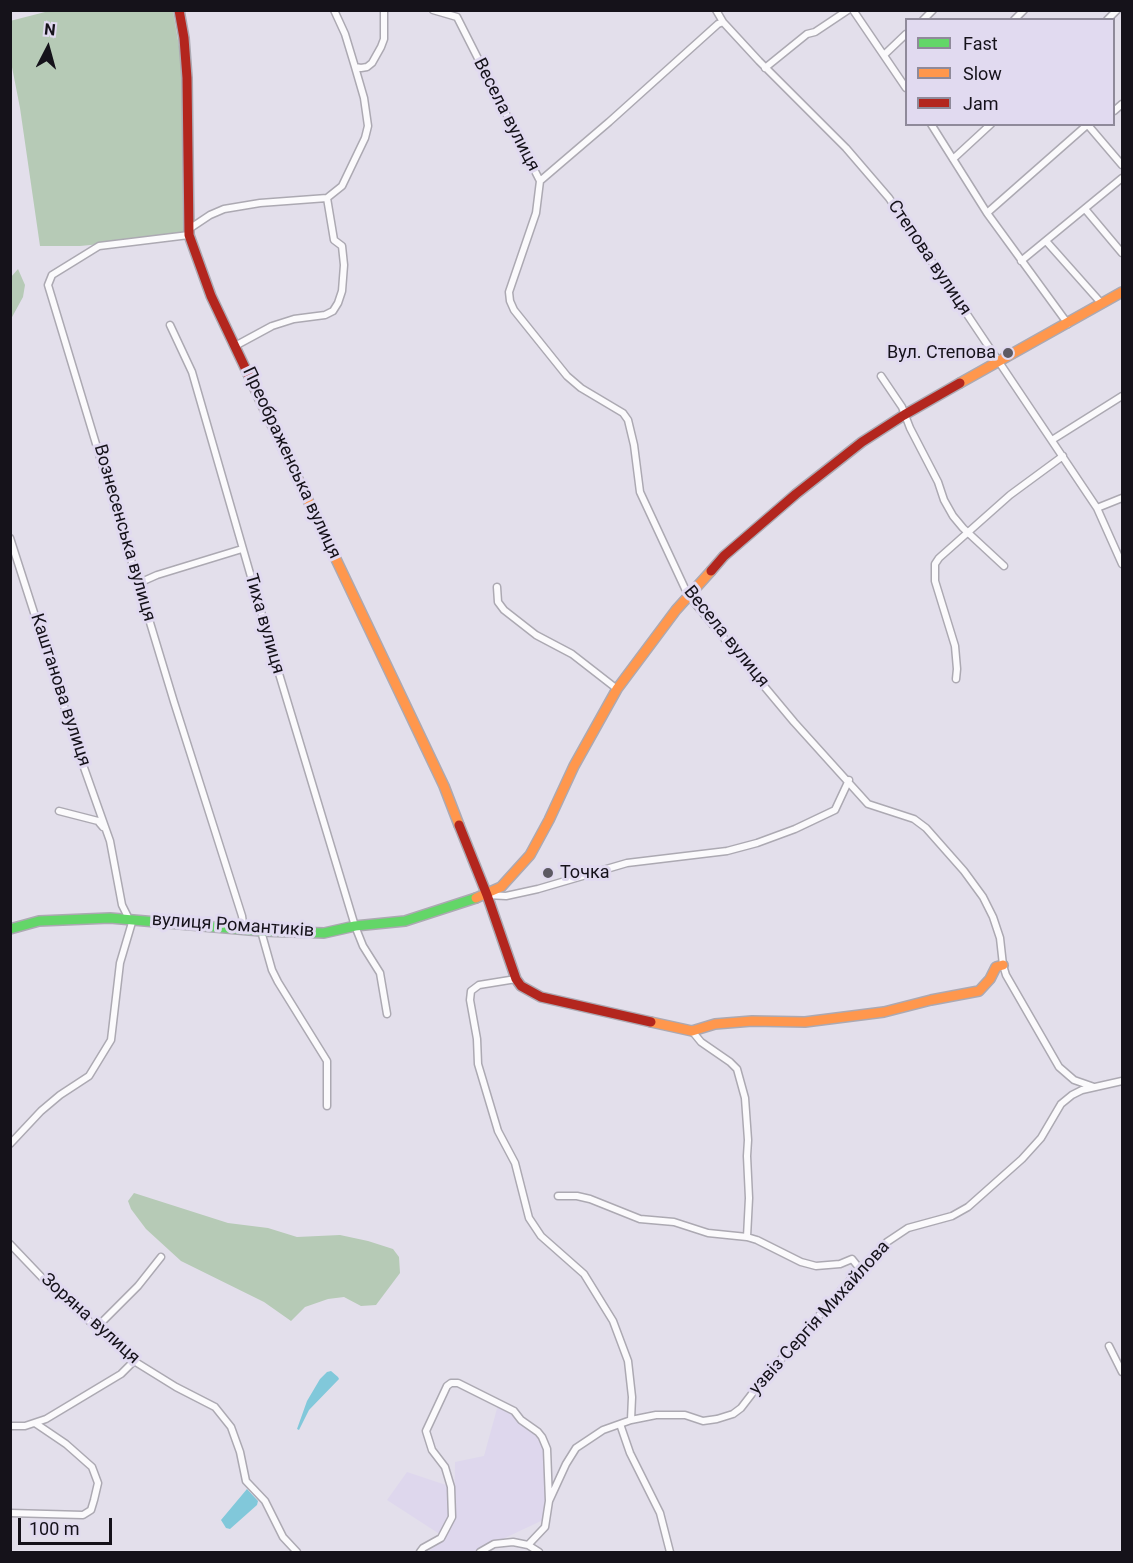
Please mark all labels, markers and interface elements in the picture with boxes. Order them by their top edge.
north arrow [18,18,78,78]
legend [905,18,1115,126]
text: N [43,20,57,40]
text: Fast [963,33,998,54]
street label: Весела вулиця [468,55,544,175]
text: Slow [963,63,1002,84]
text: Jam [963,93,999,114]
street label: Степова вулиця [883,196,975,320]
place label: Вул. Степова [887,342,996,364]
marker: Вул. Степова [1001,346,1015,360]
street label: Преображенська вулиця [237,364,345,562]
street label: Вознесенська вулиця [88,442,160,624]
street label: Тиха вулиця [239,571,289,677]
street label: Весела вулиця [679,582,773,692]
street label: Каштанова вулиця [25,611,95,769]
place label: Точка [560,862,609,884]
marker: Точка [541,866,555,880]
street label: вулиця Романтиків [151,910,315,942]
street label: узвіз Сергія Михайлова [745,1237,895,1399]
street label: Зоряна вулиця [36,1269,144,1369]
scale bar [21,1506,116,1544]
text: 100 m [29,1518,80,1539]

